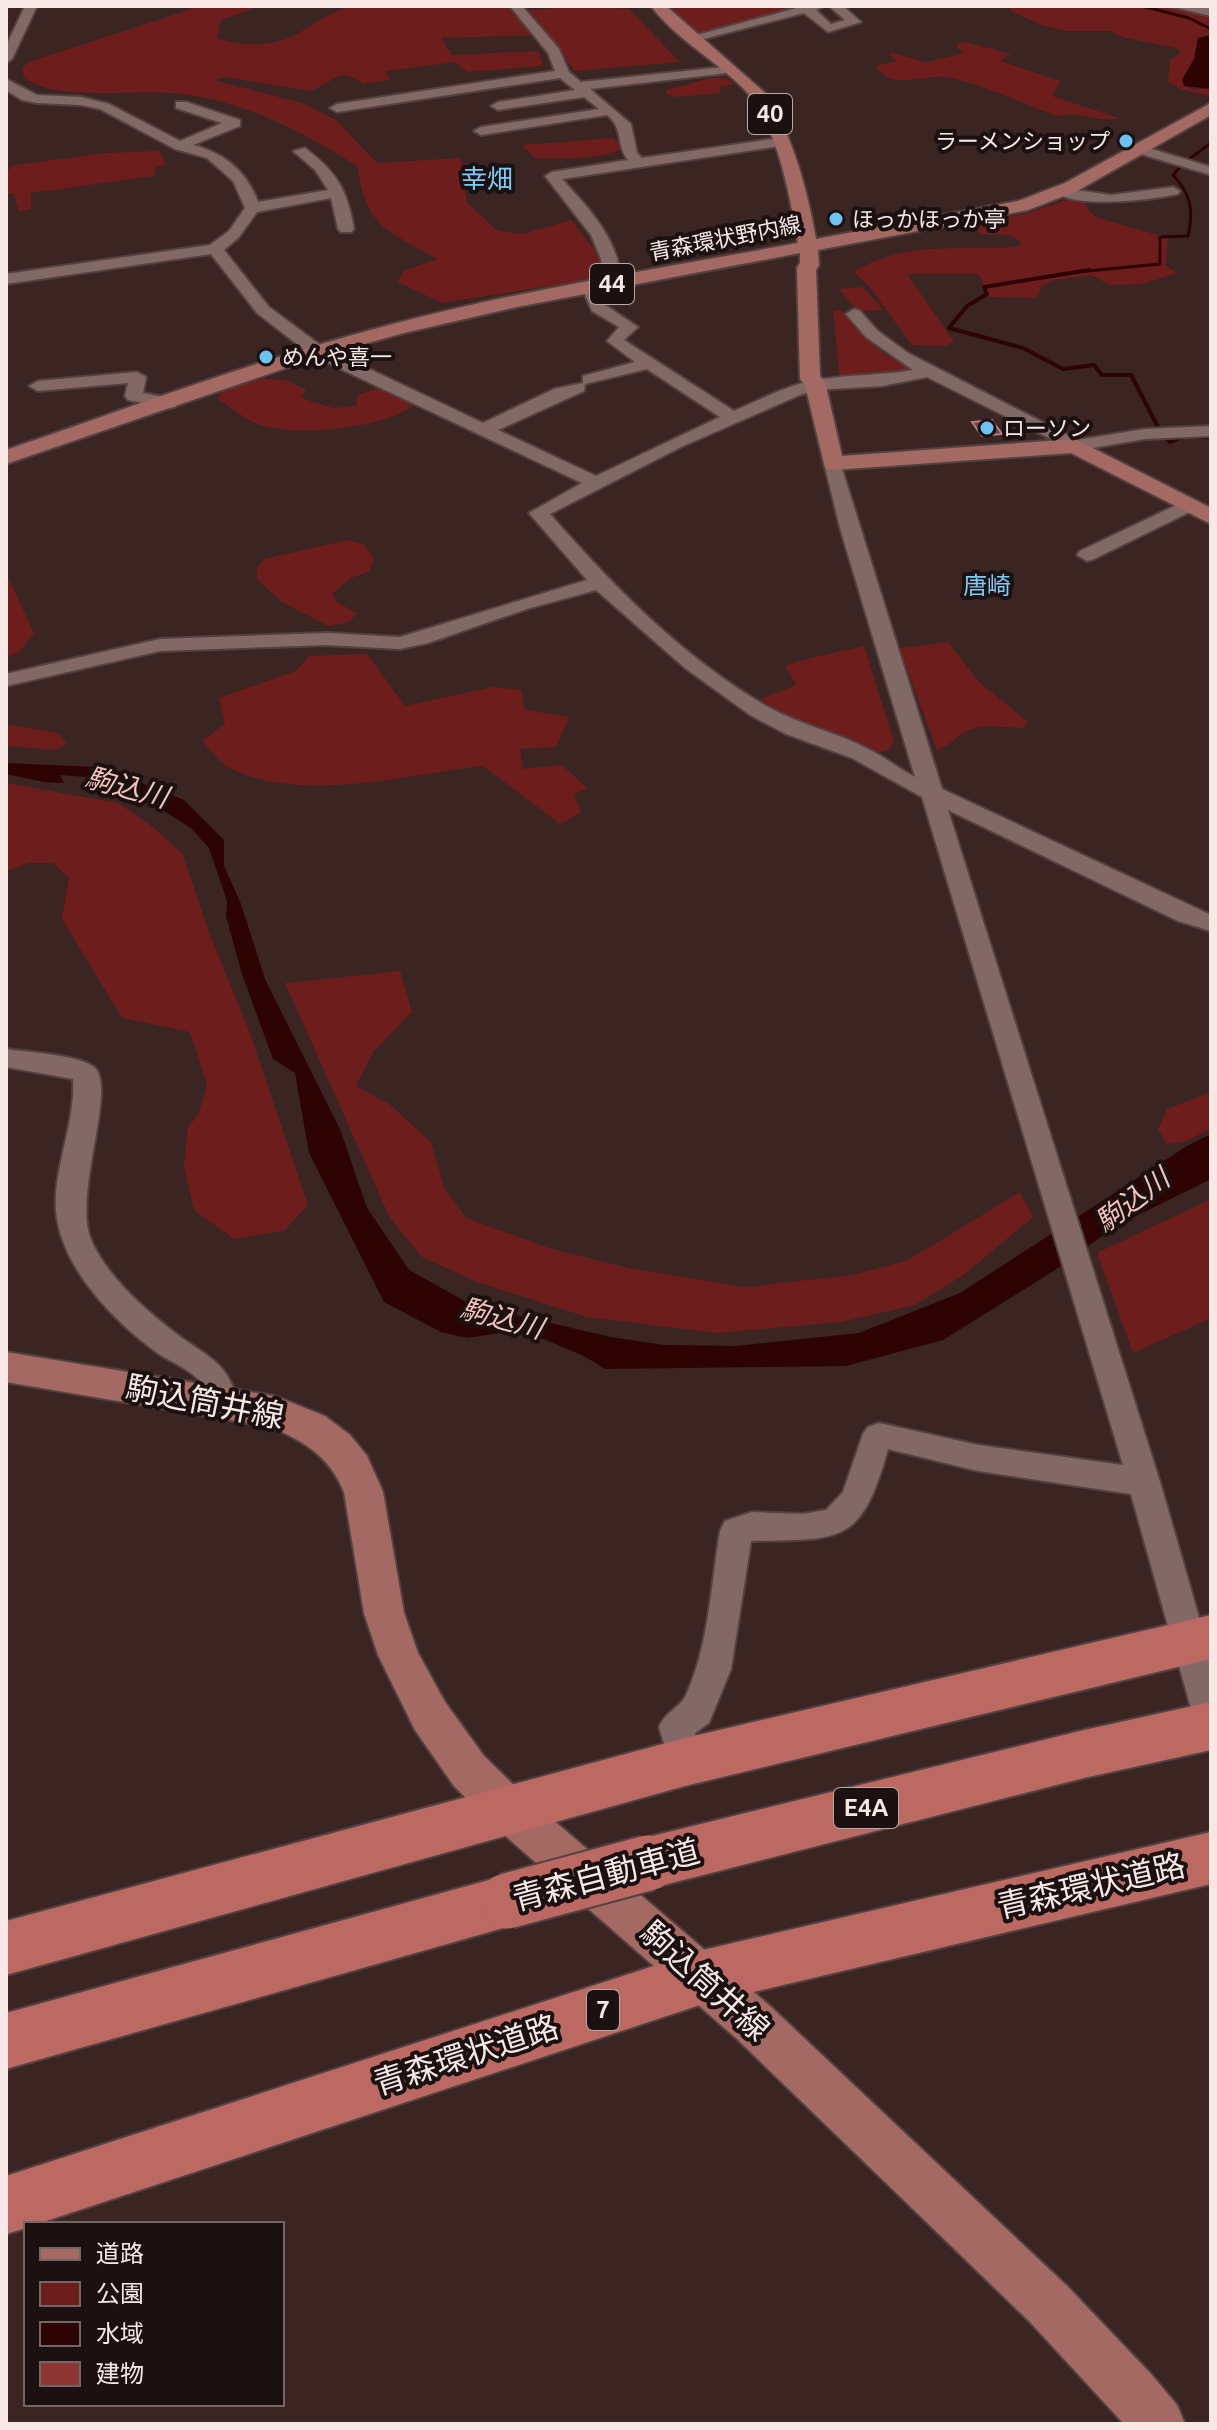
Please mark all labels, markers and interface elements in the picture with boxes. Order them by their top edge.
road number: 40 [748,94,792,134]
place label: ラーメンショップ [935,128,1110,153]
marker: ラーメンショップ [1117,132,1135,150]
district label: 幸畑 [461,164,513,193]
place label: ほっかほっか亭 [852,206,1006,231]
marker: ほっかほっか亭 [827,210,845,228]
street label: 青森環状野内線 [647,211,803,264]
road number: 44 [590,264,634,304]
place label: めんや喜一 [282,344,392,369]
marker: めんや喜一 [257,348,275,366]
place label: ローソン [1003,415,1091,440]
marker: ローソン [978,419,996,437]
district label: 唐崎 [963,572,1011,599]
water label: 駒込川 [83,761,175,813]
water label: 駒込川 [1089,1160,1177,1237]
water label: 駒込川 [458,1292,550,1344]
street label: 駒込筒井線 [123,1368,287,1434]
road number: E4A [834,1788,898,1828]
street label: 青森自動車道 [508,1832,703,1916]
street label: 青森環状道路 [993,1846,1188,1924]
street label: 駒込筒井線 [634,1913,777,2047]
road number: 7 [587,1990,619,2030]
street label: 青森環状道路 [369,2007,563,2101]
legend [24,2222,284,2406]
text: 道路 [96,2240,144,2267]
text: 公園 [96,2280,144,2307]
text: 水域 [96,2320,144,2347]
text: 建物 [96,2360,144,2387]

